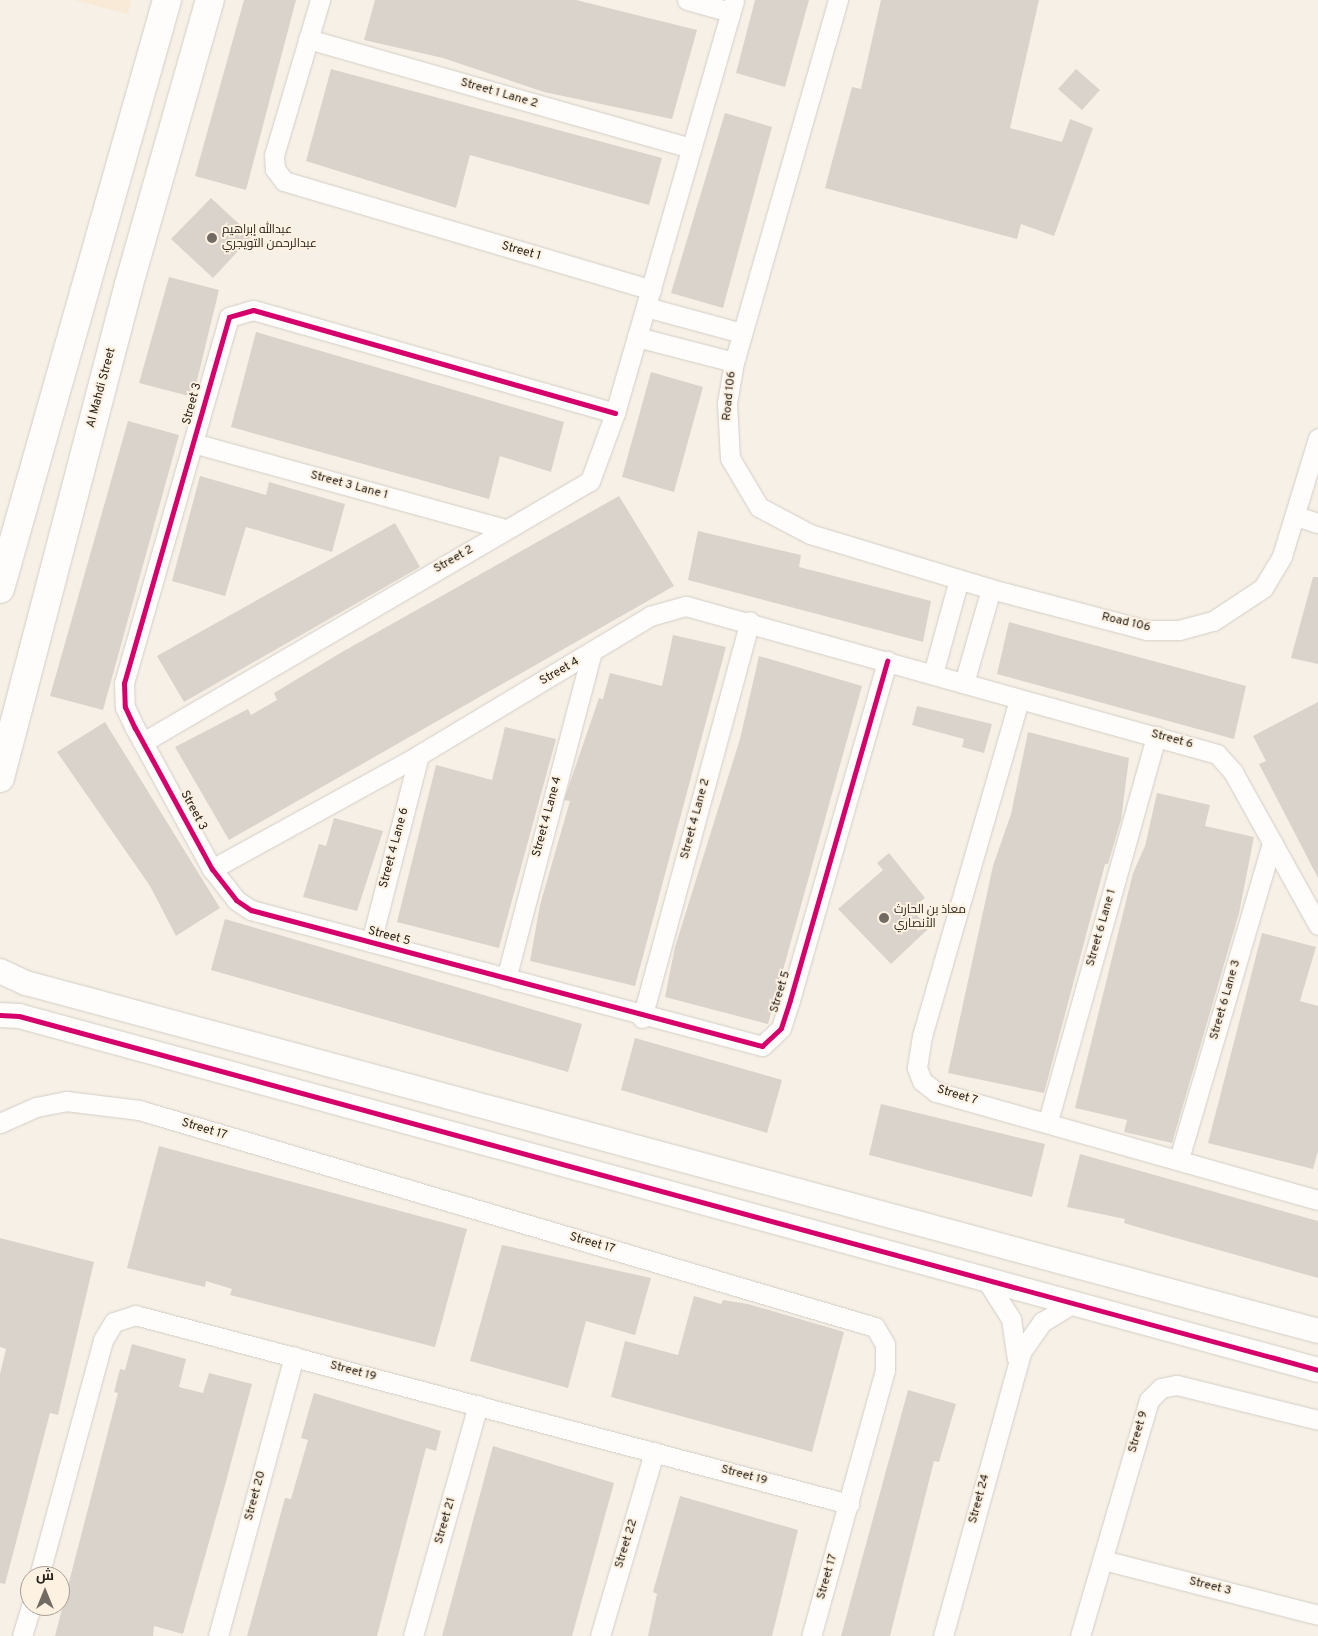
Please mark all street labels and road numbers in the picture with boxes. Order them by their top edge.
street label: Street 1 Lane 2 [459,76,539,112]
street label: Street 1 [500,240,542,264]
street label: Al Mahdi Street [84,346,120,430]
street label: Road 106 [720,370,740,422]
street label: Street 3 [180,381,206,427]
street label: Street 3 Lane 1 [309,469,389,503]
street label: Street 2 [432,543,476,577]
street label: Road 106 [1100,610,1152,636]
street label: Street 4 [538,655,582,689]
street label: Street 6 [1149,727,1195,753]
street label: Street 4 Lane 4 [530,775,566,859]
street label: Street 4 Lane 2 [678,777,714,861]
street label: Street 3 [177,789,209,833]
street label: Street 4 Lane 6 [377,806,413,890]
street label: Street 6 Lane 1 [1084,888,1120,968]
street label: Street 5 [366,924,412,950]
street label: Street 6 Lane 3 [1208,958,1244,1042]
street label: Street 5 [768,969,794,1015]
street label: Street 7 [935,1083,979,1109]
street label: Street 17 [180,1116,228,1144]
street label: Street 17 [568,1231,616,1257]
street label: Street 19 [328,1359,378,1385]
street label: Street 9 [1126,1409,1152,1455]
street label: Street 19 [719,1463,769,1489]
street label: Street 20 [242,1470,270,1522]
street label: Street 24 [967,1473,993,1525]
street label: Street 21 [433,1496,459,1546]
street label: Street 22 [613,1518,641,1570]
street label: Street 17 [815,1553,841,1601]
street label: Street 3 [1187,1575,1233,1599]

